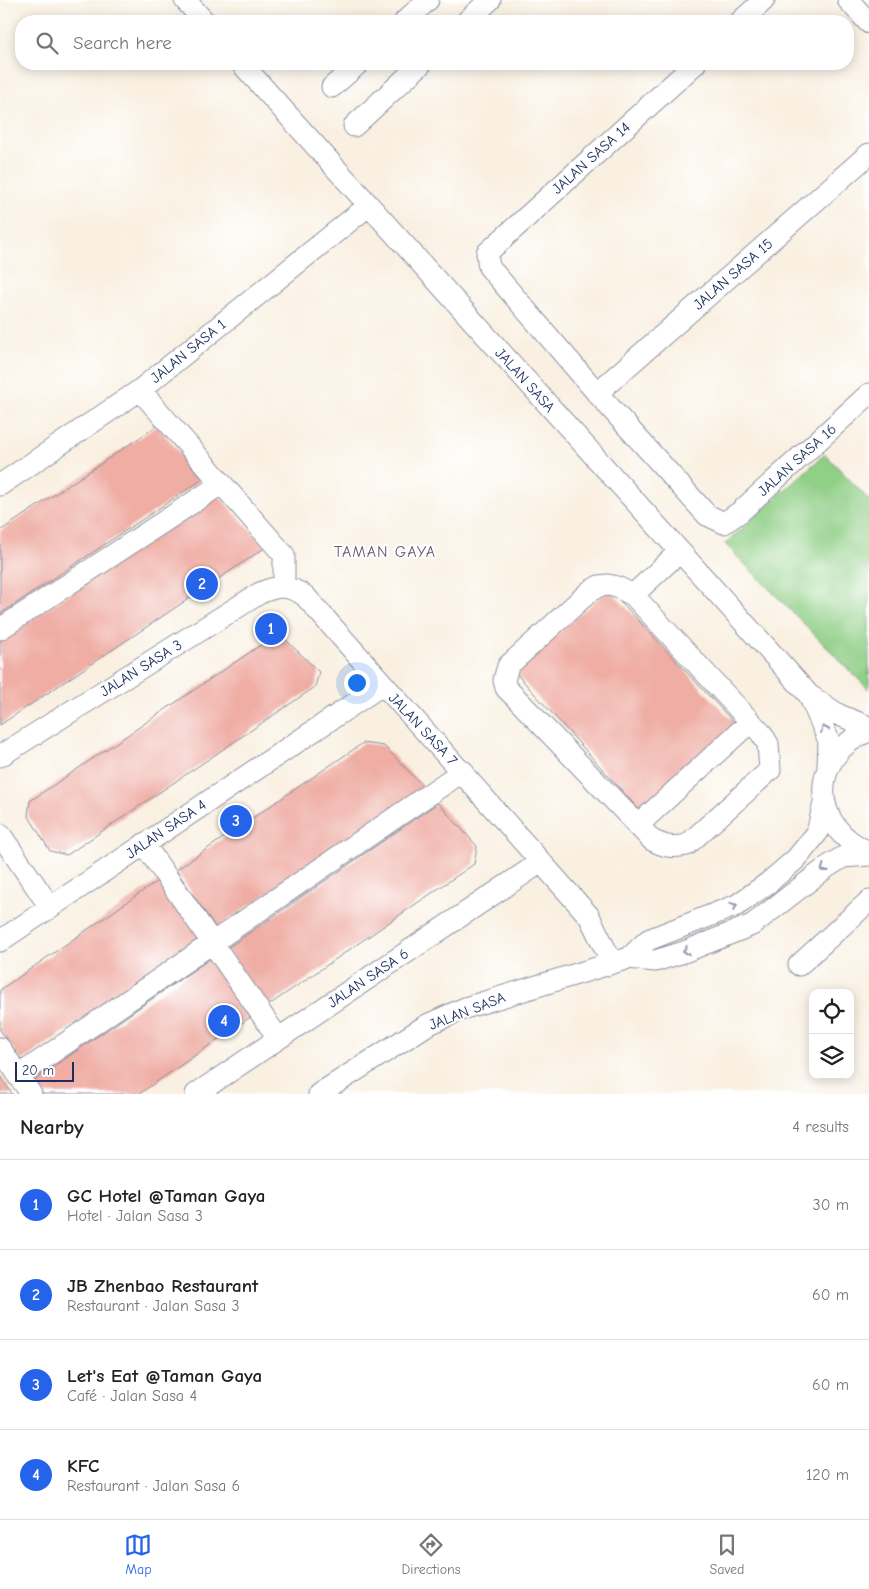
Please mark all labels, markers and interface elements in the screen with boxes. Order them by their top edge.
search box [15,15,854,70]
icon: search [33,29,61,57]
text: Search here [73,32,172,54]
street label: JALAN SASA 14 [548,118,634,198]
street label: JALAN SASA 15 [689,234,777,314]
street label: JALAN SASA 1 [147,315,229,387]
street label: JALAN SASA [491,344,559,416]
street label: JALAN SASA 16 [754,420,840,500]
district label: TAMAN GAYA [334,543,436,561]
pin: 2 [186,565,218,603]
pin: 1 [255,610,287,648]
street label: JALAN SASA 3 [97,636,185,700]
your location [344,670,370,696]
street label: JALAN SASA 7 [385,689,461,769]
one-way arrow [820,725,831,734]
street label: JALAN SASA 4 [122,796,210,862]
pin: 3 [220,802,252,840]
one-way arrow [820,863,830,872]
one-way arrow [729,902,738,912]
street label: JALAN SASA 6 [324,944,412,1012]
one-way arrow [682,945,690,955]
street label: JALAN SASA [426,988,508,1034]
map controls [809,989,854,1079]
button: locate [809,989,854,1034]
pin: 4 [208,1002,240,1040]
button: layers [809,1034,854,1079]
scale bar [15,1059,74,1082]
text: 20 m [22,1062,54,1079]
text: Nearby [20,1115,84,1139]
text: 4 results [792,1118,849,1136]
text: GC Hotel @Taman Gaya [67,1185,265,1207]
text: 1 [33,1196,39,1214]
text: 30 m [813,1196,849,1214]
text: Hotel · Jalan Sasa 3 [67,1207,203,1225]
text: JB Zhenbao Restaurant [67,1275,258,1297]
text: 2 [32,1286,40,1304]
text: 60 m [812,1286,849,1304]
text: Restaurant · Jalan Sasa 3 [67,1297,240,1315]
text: Let's Eat @Taman Gaya [67,1365,262,1387]
text: 3 [32,1376,40,1394]
text: 60 m [812,1376,849,1394]
text: Café · Jalan Sasa 4 [67,1387,197,1405]
text: KFC [67,1455,99,1477]
text: 4 [32,1466,40,1484]
text: 120 m [806,1466,849,1484]
text: Restaurant · Jalan Sasa 6 [67,1477,240,1495]
tab: Map [124,1531,152,1578]
tab: Directions [401,1531,461,1578]
tab: Saved [710,1531,745,1578]

